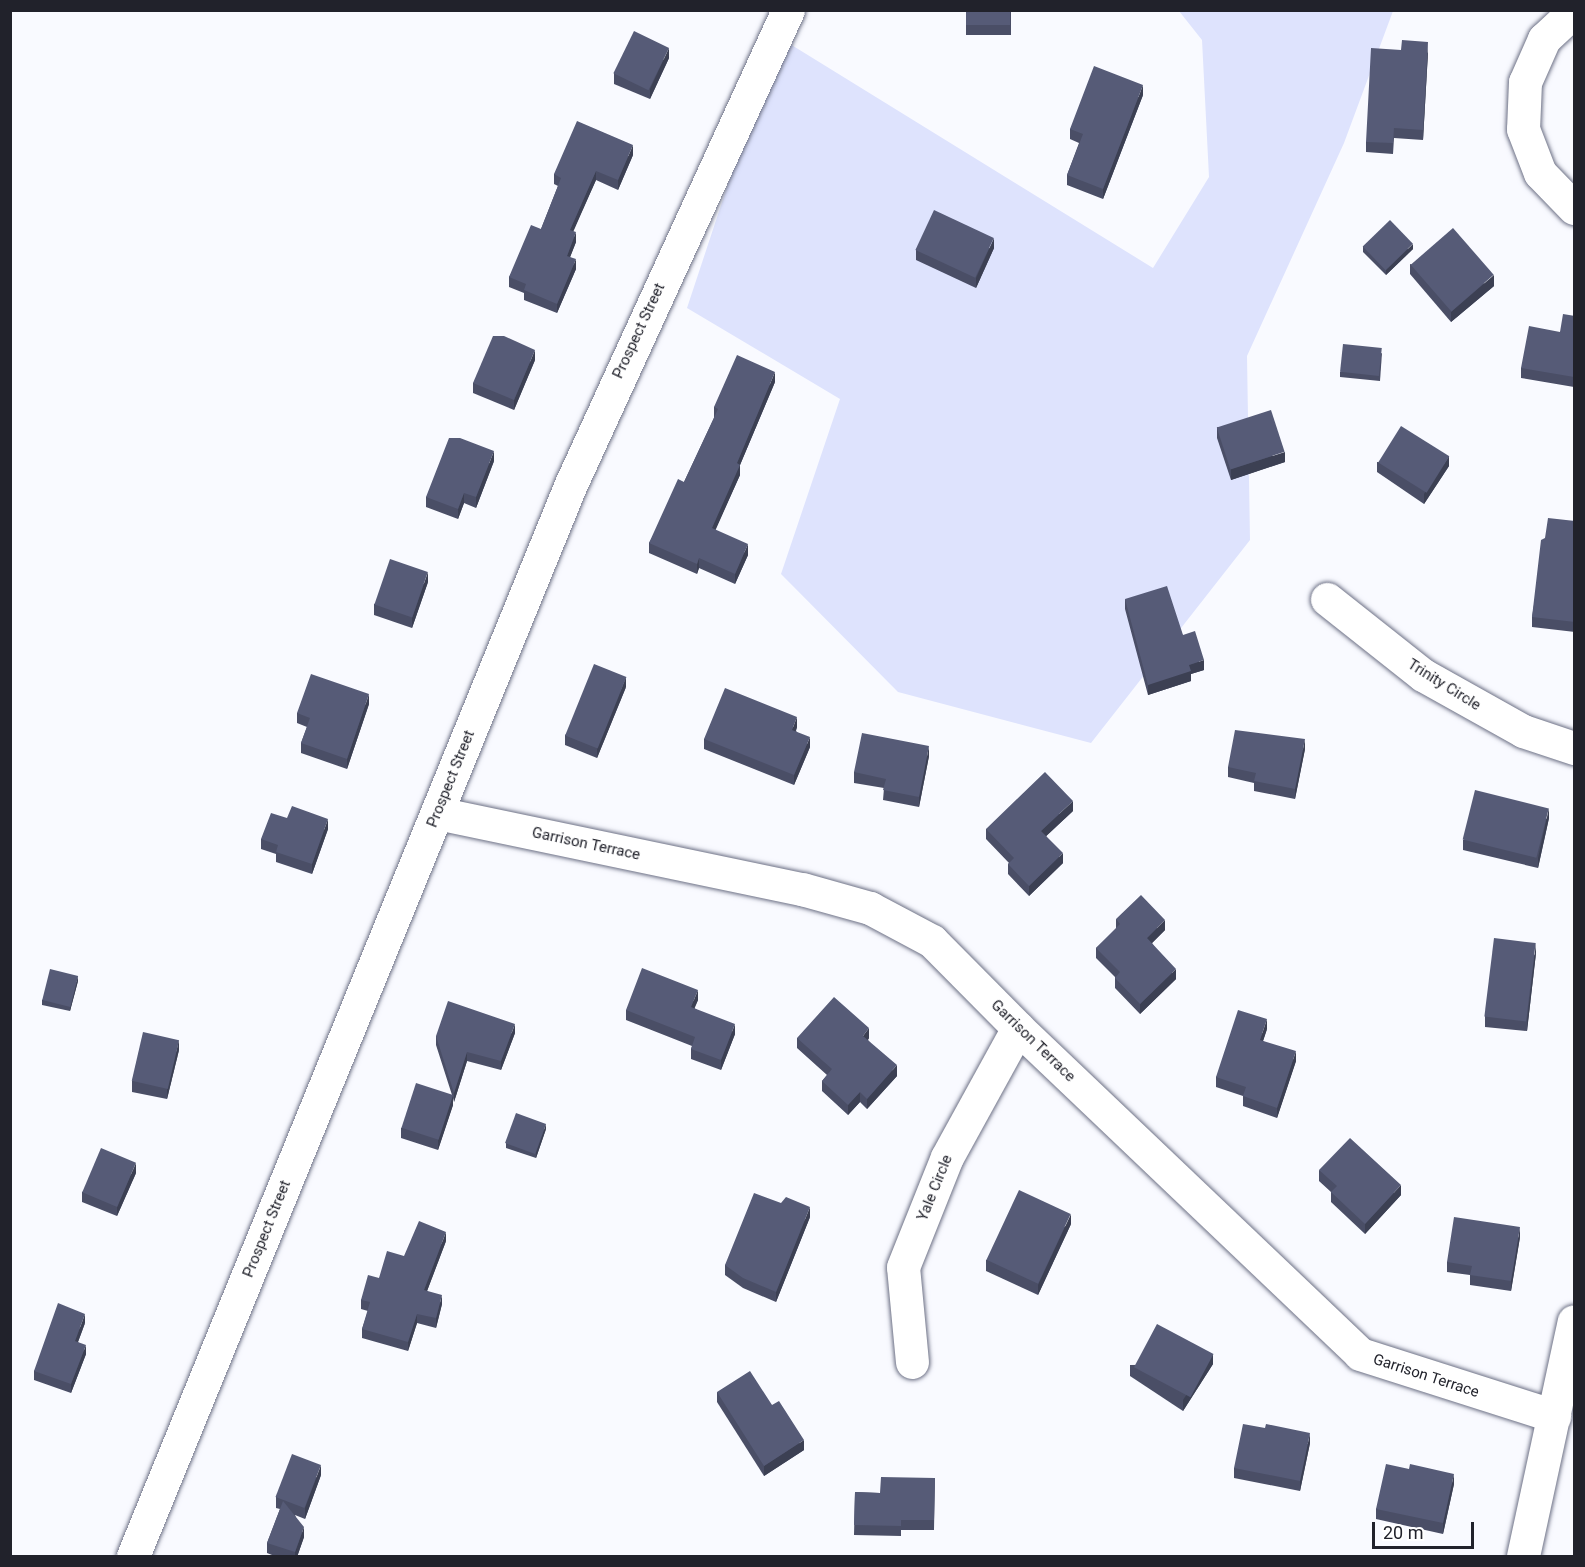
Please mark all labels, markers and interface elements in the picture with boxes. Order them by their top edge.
street label: Prospect Street [609,280,669,382]
street label: Trinity Circle [1404,655,1484,715]
street label: Prospect Street [423,728,479,830]
street label: Garrison Terrace [530,824,642,864]
street label: Garrison Terrace [987,996,1079,1086]
street label: Yale Circle [914,1152,956,1224]
street label: Prospect Street [239,1178,295,1280]
street label: Garrison Terrace [1371,1350,1481,1402]
scale bar [1375,1510,1477,1548]
text: 20 m [1383,1522,1423,1543]

